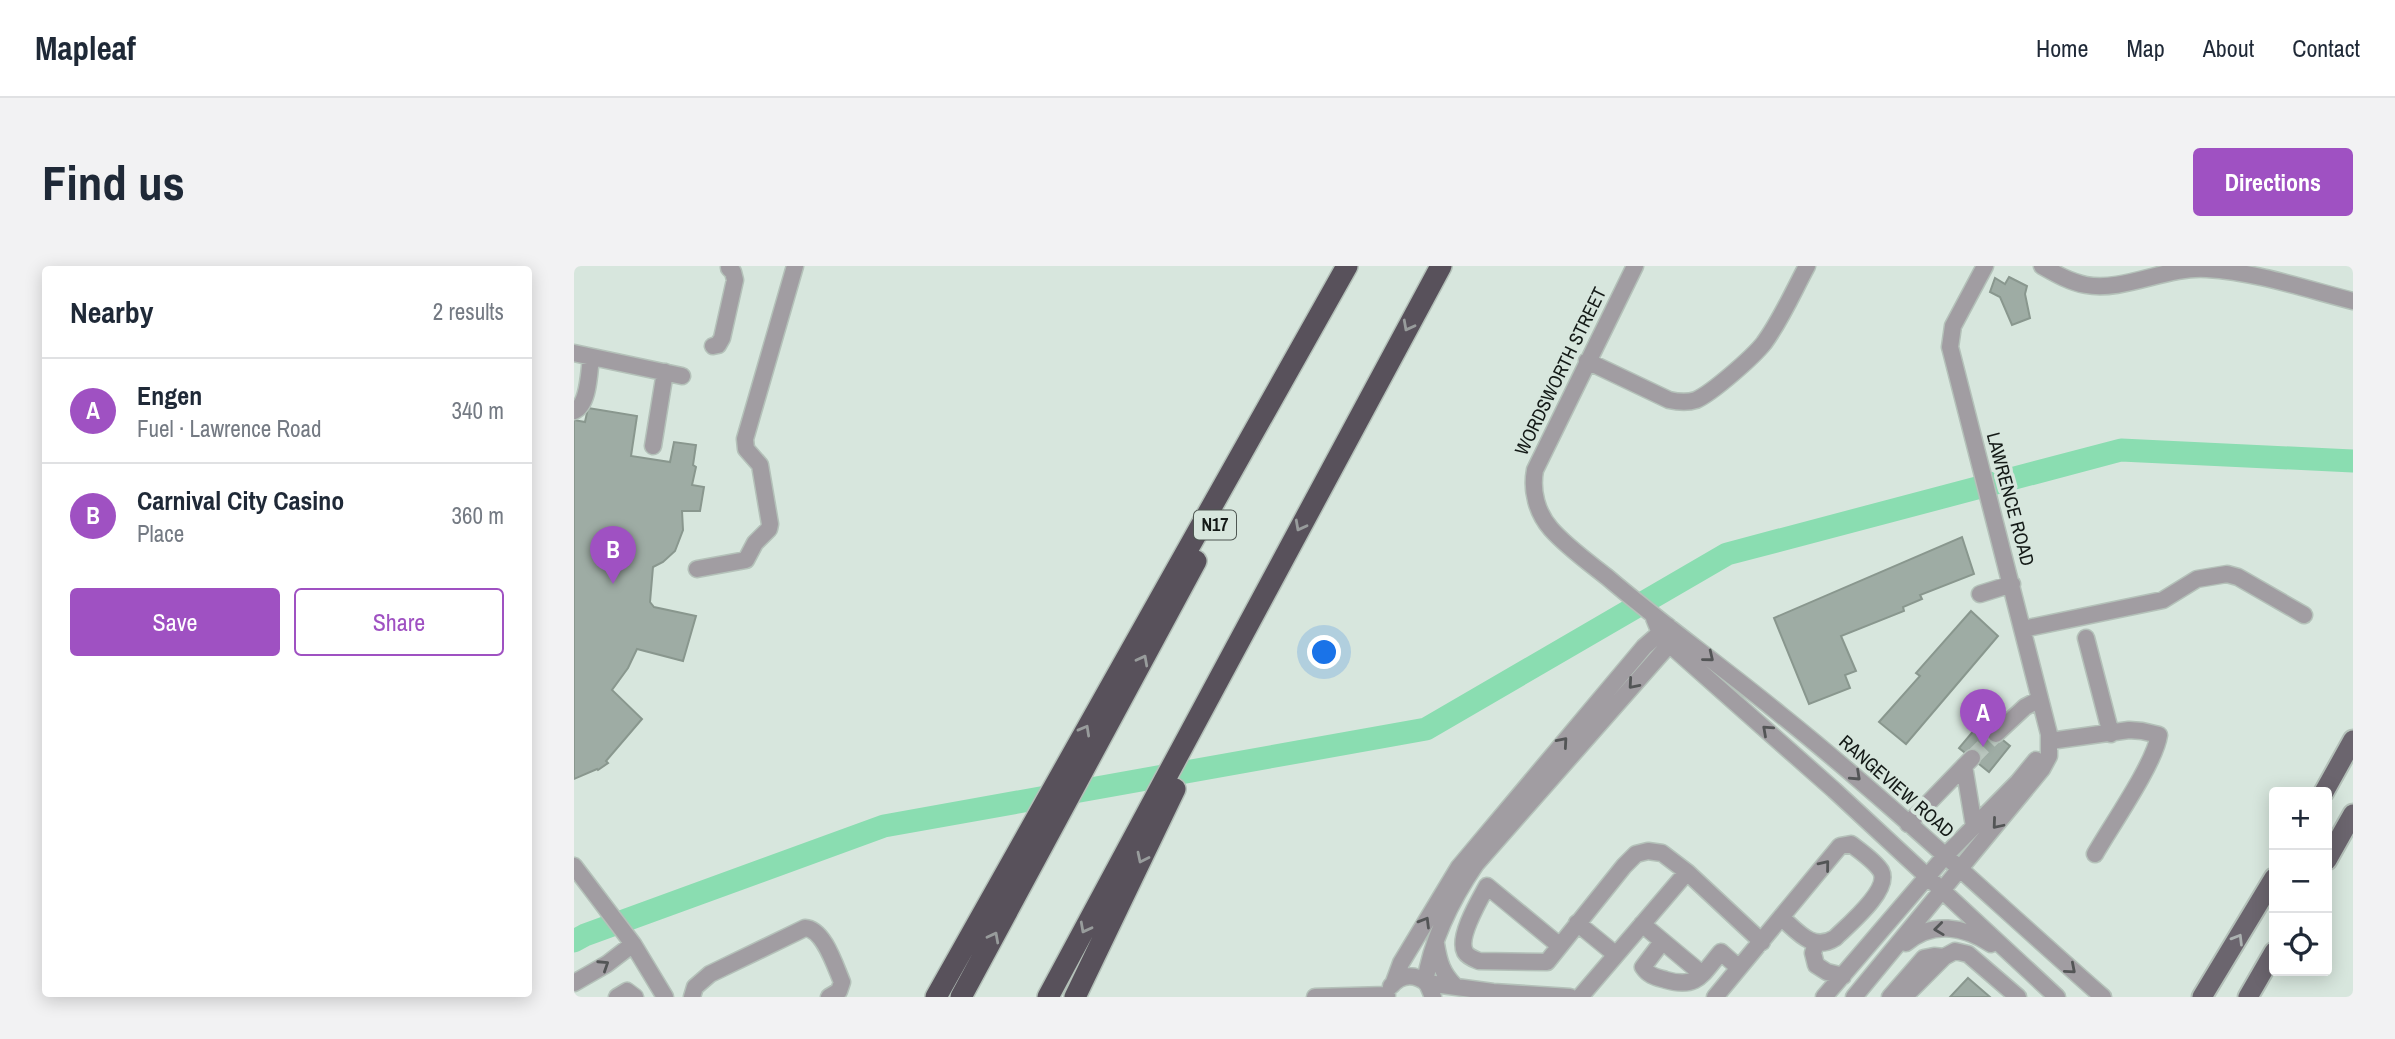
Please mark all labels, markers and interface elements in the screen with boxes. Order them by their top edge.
text: Mapleaf [35,26,136,70]
text: Home [2036,32,2088,64]
text: Map [2126,32,2165,64]
text: About [2203,32,2254,64]
text: Contact [2292,32,2360,64]
button: Directions [2193,148,2353,216]
text: Find us [42,149,185,215]
street label: WORDSWORTH STREET [1508,282,1612,459]
text: Nearby [70,292,153,332]
text: 2 results [433,296,504,327]
one-way arrow [1403,319,1416,331]
text: Engen [137,378,202,413]
text: A [86,395,100,426]
text: 340 m [452,395,504,426]
text: Fuel · Lawrence Road [137,413,322,444]
street label: LAWRENCE ROAD [1981,429,2041,569]
text: Carnival City Casino [137,483,344,518]
text: B [86,500,100,531]
text: 360 m [452,500,504,531]
road number: N17 [1194,510,1236,540]
text: Place [137,518,184,549]
one-way arrow [1295,519,1308,532]
pin: B [590,526,636,584]
button: Save [70,588,280,656]
button: Share [294,588,504,656]
your location [1307,635,1341,669]
one-way arrow [1702,649,1714,662]
one-way arrow [1135,654,1148,667]
one-way arrow [1629,676,1641,689]
pin: A [1960,689,2006,747]
one-way arrow [1077,724,1090,737]
one-way arrow [1762,726,1775,738]
street label: RANGEVIEW ROAD [1834,729,1960,843]
one-way arrow [1555,737,1567,750]
one-way arrow [1848,768,1861,781]
map controls [2269,787,2332,976]
button: + [2269,787,2332,850]
one-way arrow [1993,816,2005,829]
button: − [2269,850,2332,913]
one-way arrow [1137,851,1151,863]
one-way arrow [1816,860,1829,872]
button: locate [2269,913,2332,976]
one-way arrow [1416,916,1429,929]
one-way arrow [1080,921,1093,933]
one-way arrow [1933,922,1945,937]
one-way arrow [986,932,999,944]
one-way arrow [2229,933,2242,946]
one-way arrow [597,960,610,973]
one-way arrow [2062,960,2075,973]

